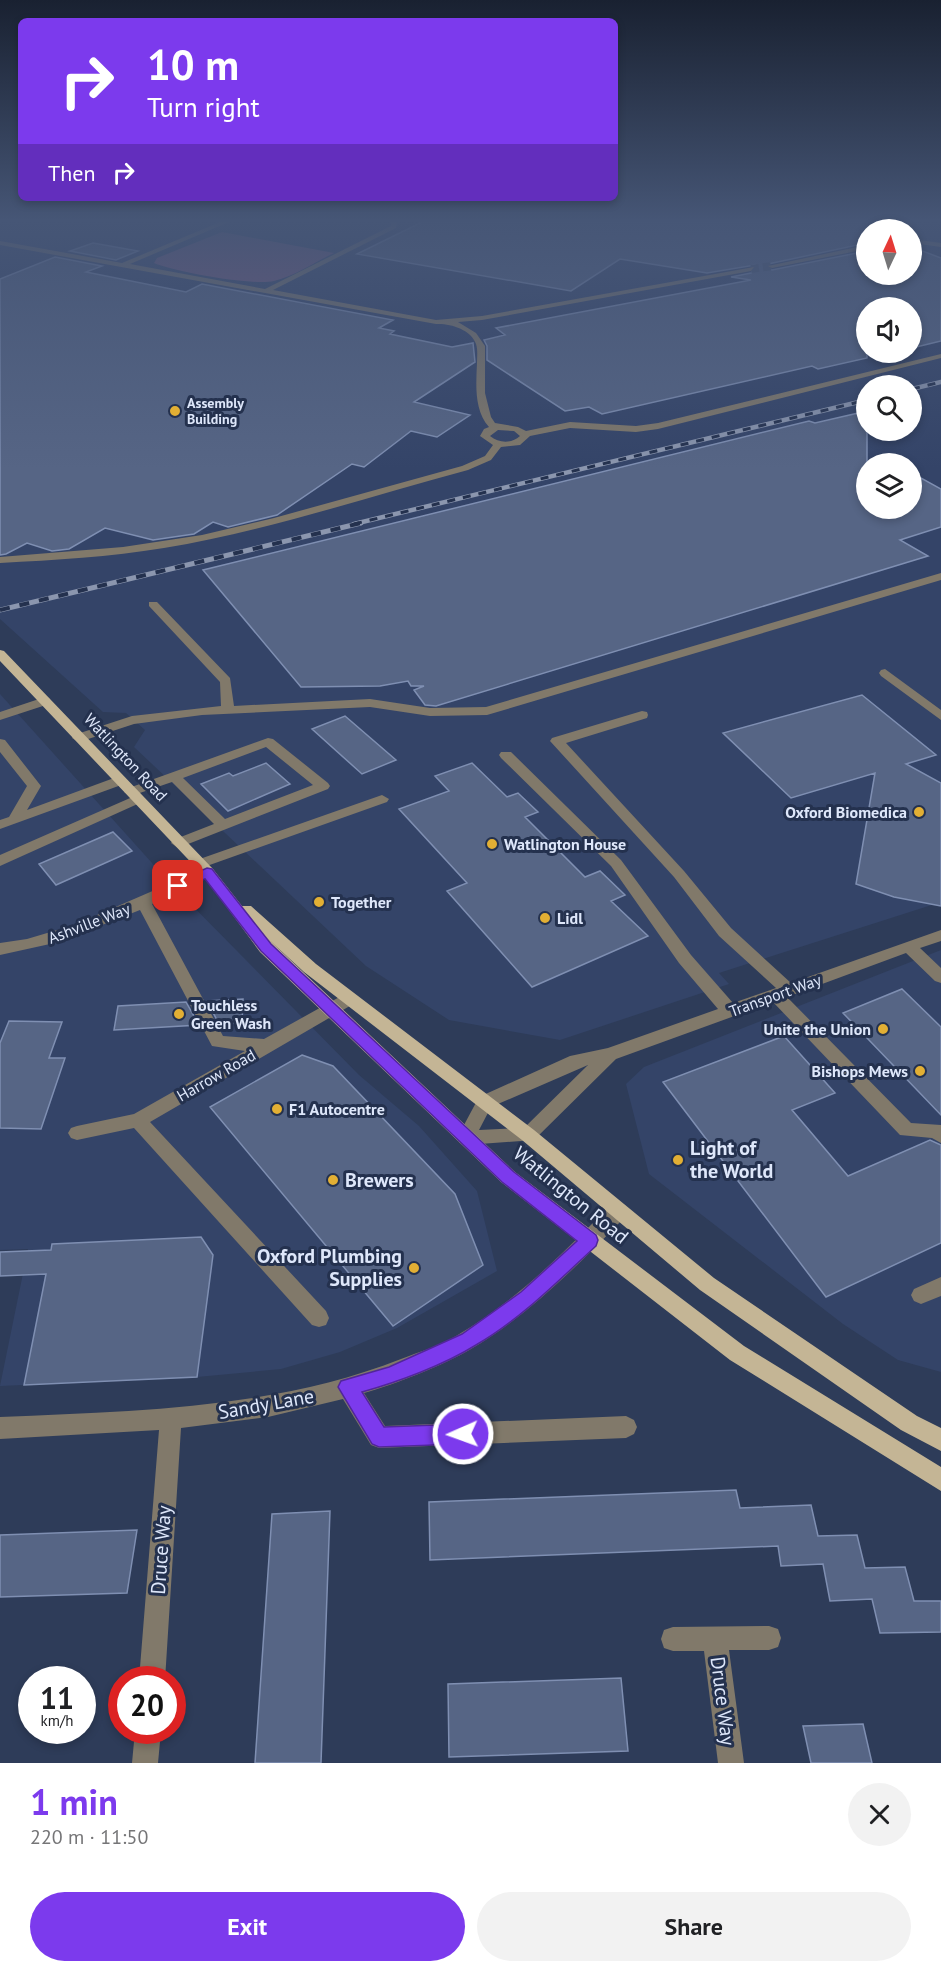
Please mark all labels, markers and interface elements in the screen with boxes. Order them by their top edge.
text: 10 m [147,37,239,92]
icon: right [48,42,126,120]
text: Turn right [147,90,260,124]
icon: right [107,156,140,189]
text: Then [48,159,95,187]
north arrow [856,219,922,285]
map controls [856,219,922,519]
button: sound [856,297,922,363]
button: search [856,375,922,441]
place label: Assembly Building [187,394,244,428]
marker: Assembly Building [168,404,182,418]
button: layers [856,453,922,519]
street label: Watlington Road [80,709,172,805]
place label: Oxford Biomedica [785,802,907,822]
marker: Oxford Biomedica [912,805,926,819]
place label: Watlington House [504,834,626,854]
marker: Watlington House [485,837,499,851]
pin [152,860,203,911]
icon: arrive [161,869,194,902]
place label: Together [331,892,392,912]
marker: Together [312,895,326,909]
street label: Ashville Way [45,898,133,948]
place label: Lidl [557,908,583,928]
marker: Lidl [538,911,552,925]
street label: Transport Way [726,969,824,1021]
place label: Touchless Green Wash [191,995,271,1033]
marker: Touchless Green Wash [172,1007,186,1021]
place label: Unite the Union [763,1019,871,1039]
marker: Unite the Union [876,1022,890,1036]
street label: Harrow Road [173,1044,259,1106]
place label: Bishops Mews [812,1061,908,1081]
marker: Bishops Mews [913,1064,927,1078]
place label: F1 Autocentre [289,1099,385,1119]
marker: F1 Autocentre [270,1102,284,1116]
place label: Light of the World [690,1135,773,1184]
street label: Watlington Road [508,1140,634,1250]
marker: Light of the World [671,1153,685,1167]
place label: Brewers [345,1167,414,1193]
marker: Brewers [326,1173,340,1187]
place label: Oxford Plumbing Supplies [257,1243,402,1292]
marker: Oxford Plumbing Supplies [407,1261,421,1275]
street label: Sandy Lane [216,1383,316,1425]
position arrow [431,1402,495,1466]
street label: Druce Way [145,1504,177,1595]
street label: Druce Way [705,1655,741,1748]
speed limit sign: 20 [108,1666,186,1744]
text: 11 [40,1678,74,1717]
text: km/h [41,1711,73,1730]
text: 1 min [30,1778,118,1825]
button: close [848,1783,911,1846]
text: 220 m · 11:50 [30,1824,148,1850]
button: Exit [30,1892,465,1961]
button: Share [477,1892,911,1961]

